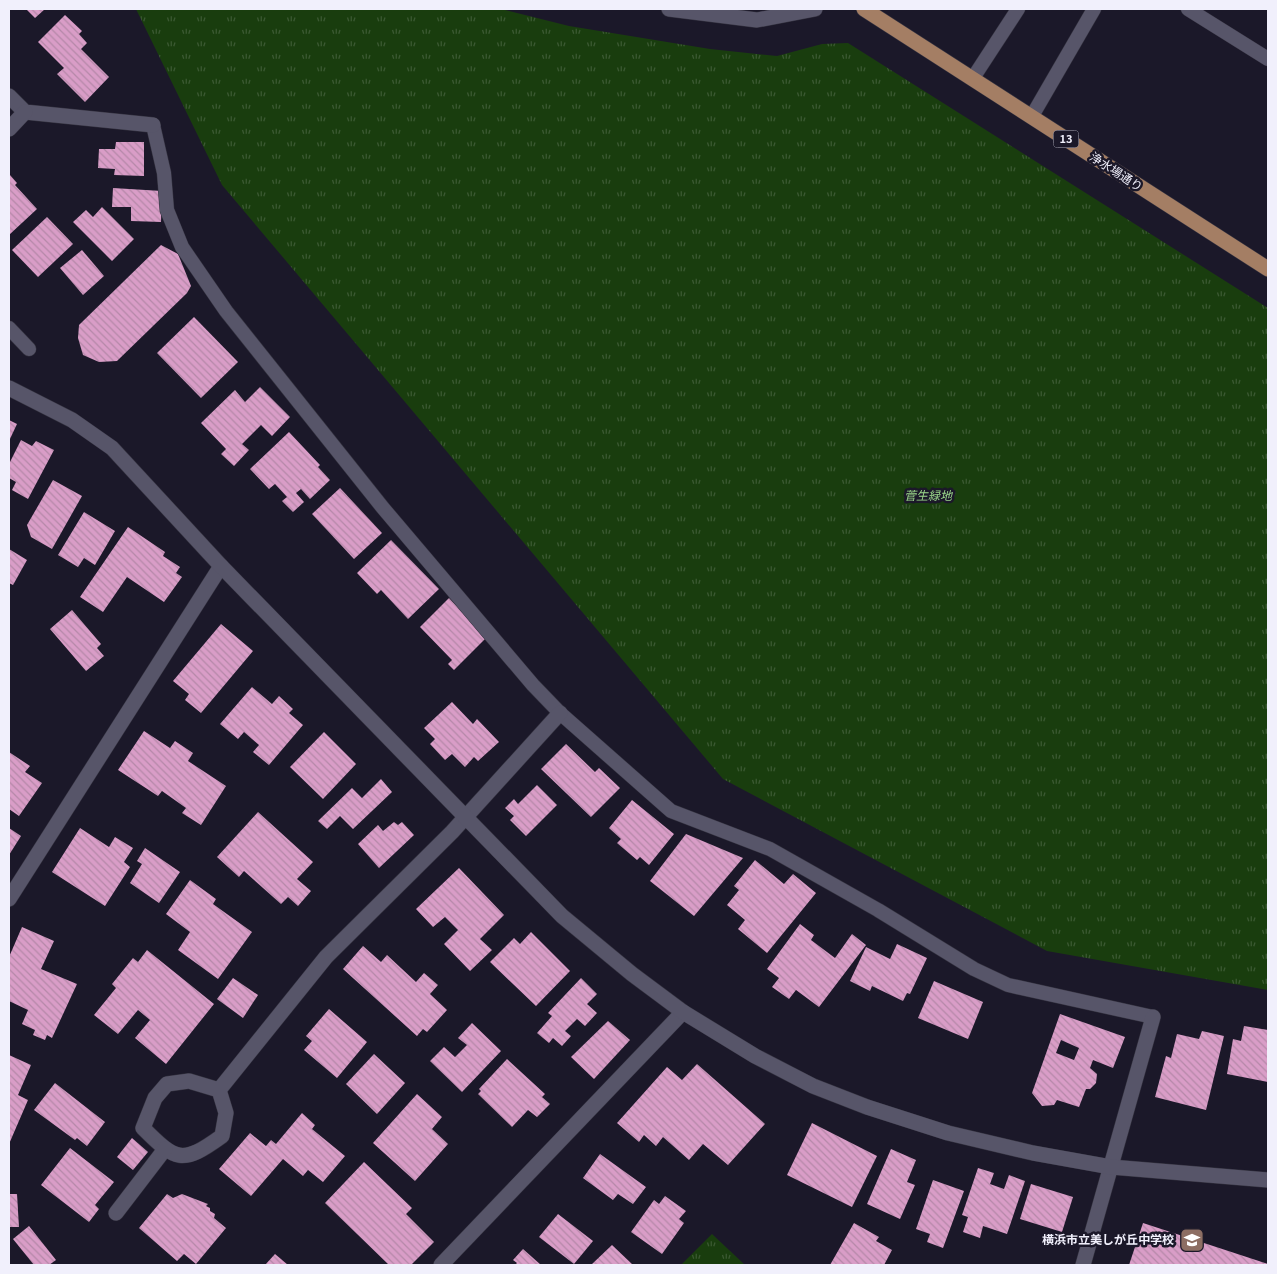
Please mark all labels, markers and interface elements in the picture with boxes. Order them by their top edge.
road number: 13 [1054,130,1078,148]
street label: 浄水場通り [1087,147,1147,194]
park label: 菅生緑地 [904,486,954,503]
school or university icon: 横浜市立美しが丘中学校 [1179,1227,1205,1253]
place label: 横浜市立美しが丘中学校 [1042,1230,1174,1247]

